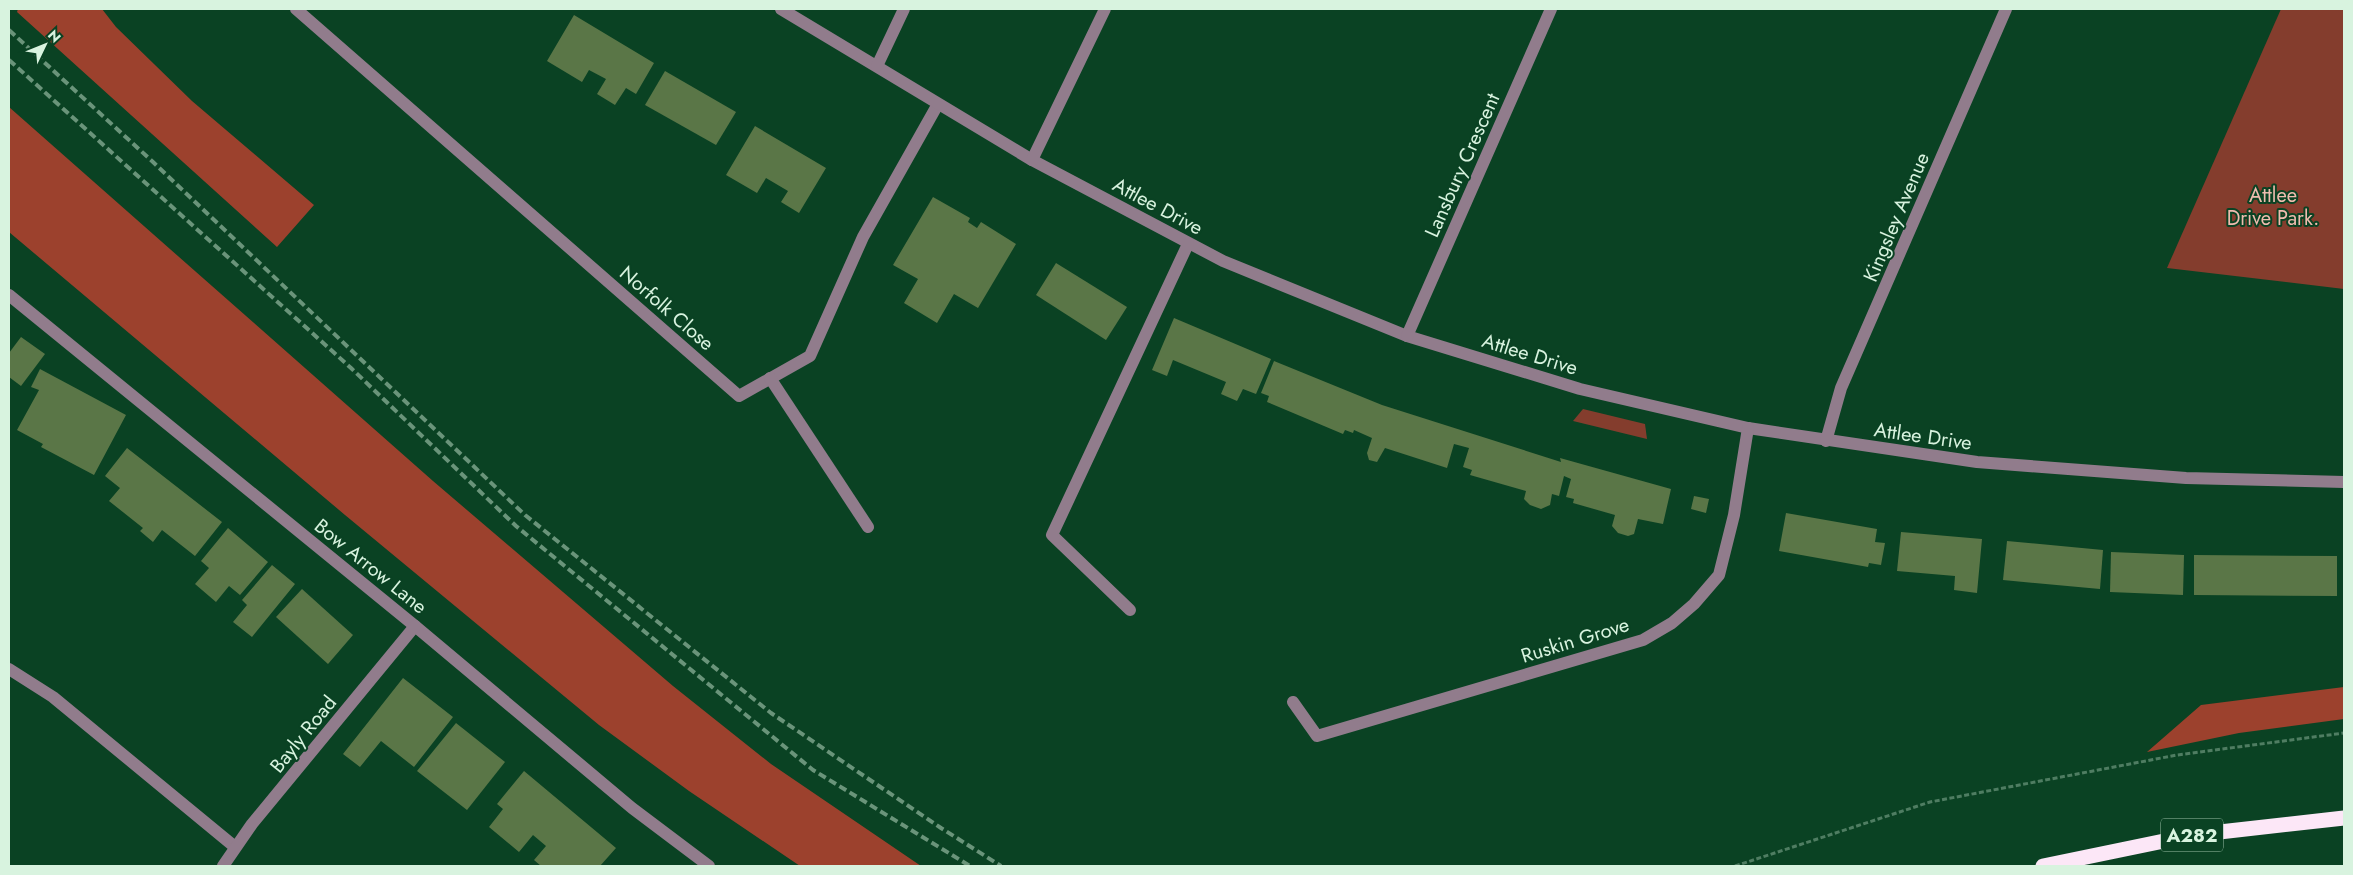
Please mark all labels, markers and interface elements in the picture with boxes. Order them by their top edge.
north arrow [20,20,70,70]
text: N [43,25,66,47]
street label: Lansbury Crescent [1418,88,1507,242]
street label: Kingsley Avenue [1856,148,1937,286]
street label: Attlee Drive [1107,171,1208,242]
park label: Attlee Drive Park. [2227,181,2319,233]
street label: Norfolk Close [613,259,720,358]
street label: Attlee Drive [1479,326,1581,383]
street label: Attlee Drive [1872,415,1974,458]
street label: Bow Arrow Lane [308,512,433,621]
street label: Ruskin Grove [1517,610,1633,671]
street label: Bayly Road [263,689,344,779]
road number: A282 [2161,818,2223,852]

